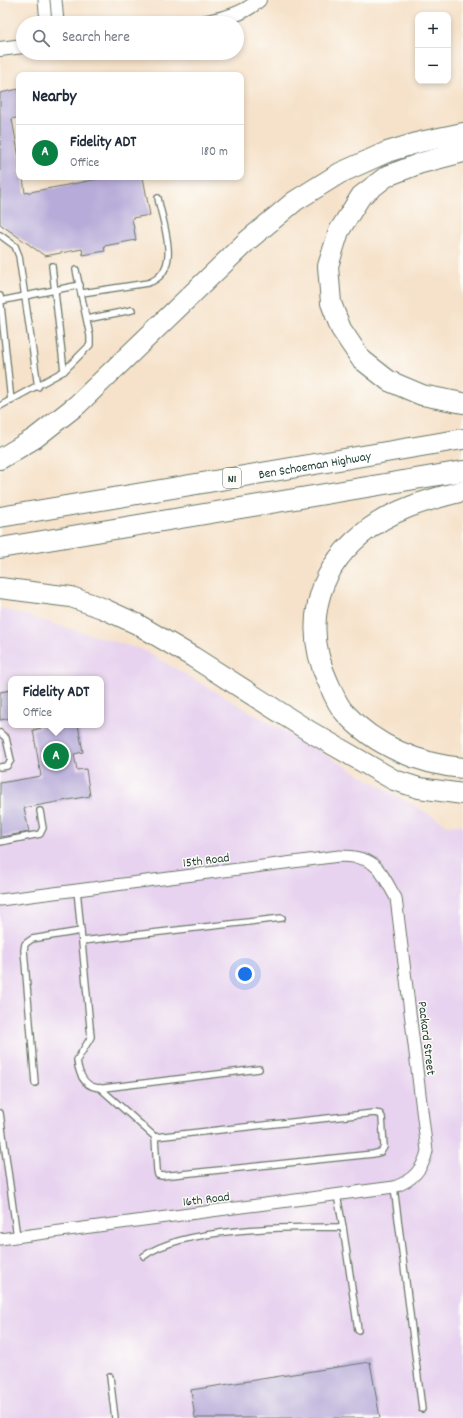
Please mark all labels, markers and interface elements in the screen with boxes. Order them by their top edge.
map controls [415,12,451,84]
button: + [415,12,451,48]
search box [16,16,244,60]
icon: search [30,27,52,49]
text: Search here [62,27,130,49]
button: − [415,48,451,84]
text: Nearby [32,86,76,110]
text: Fidelity ADT [70,132,136,154]
text: A [41,143,49,162]
text: 180 m [201,143,228,162]
text: Office [70,154,99,173]
street label: Ben Schoeman Highway [257,448,373,485]
road number: N1 [223,468,241,488]
popup [8,676,104,728]
text: Fidelity ADT [23,682,89,704]
text: Office [23,704,52,723]
pin: A [43,741,69,771]
street label: 15th Road [182,849,231,874]
your location [235,964,255,984]
street label: Packard Street [412,1000,439,1076]
street label: 16th Road [182,1188,231,1213]

